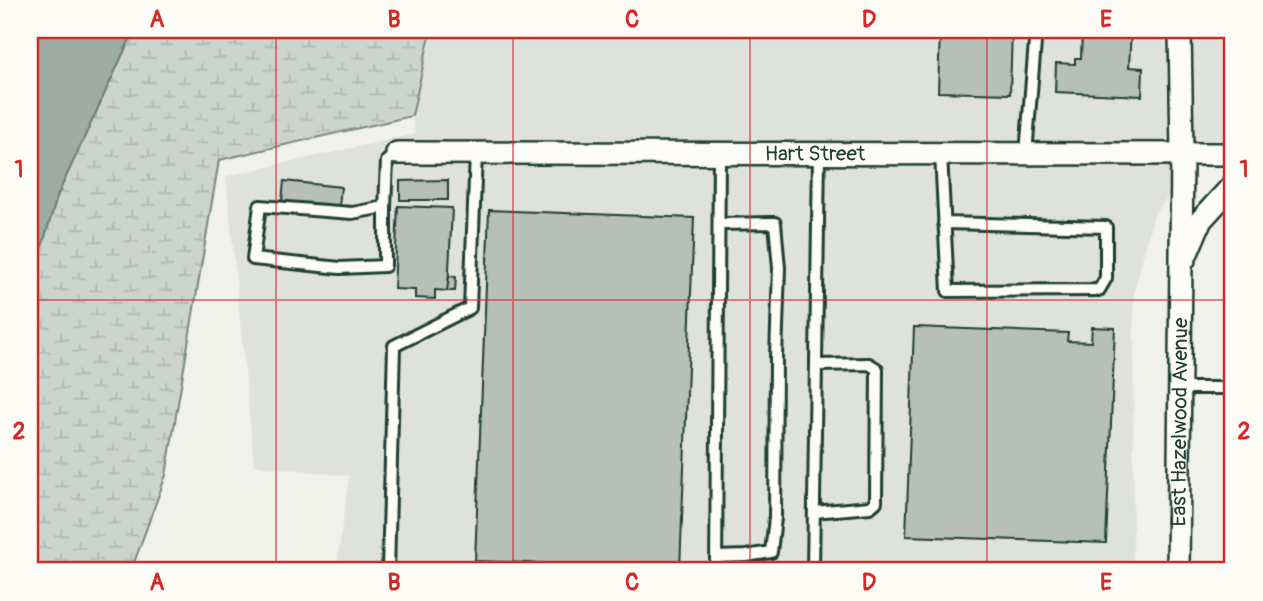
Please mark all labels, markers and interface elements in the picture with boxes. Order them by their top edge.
text: A [150,5,165,34]
text: B [387,5,401,34]
text: C [625,5,639,34]
text: D [862,5,876,34]
text: E [1100,5,1112,34]
street label: Hart Street [765,140,866,167]
text: 1 [15,155,24,184]
text: 1 [1240,155,1249,184]
street label: East Hazelwood Avenue [1165,317,1194,526]
text: 2 [13,417,26,446]
text: 2 [1238,417,1251,446]
text: A [150,568,165,597]
text: B [387,568,401,597]
text: C [625,568,639,597]
text: D [862,568,876,597]
text: E [1100,568,1112,597]

